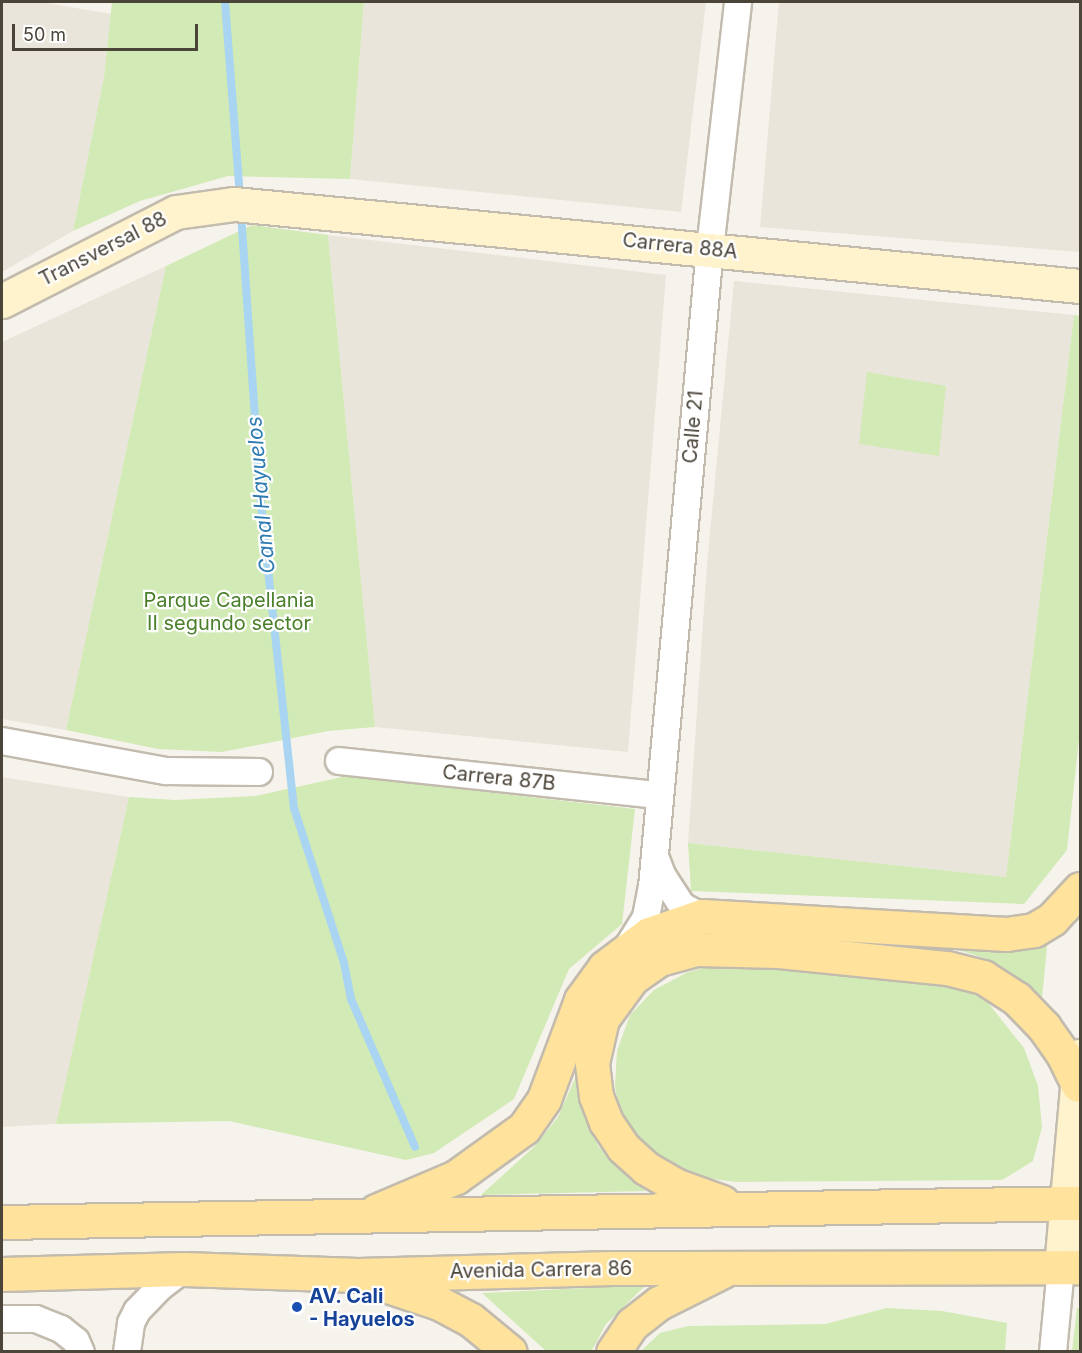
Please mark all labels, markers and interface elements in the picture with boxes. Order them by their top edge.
scale bar [15,12,201,50]
text: 50 m [23,24,66,45]
street label: Transversal 88 [35,207,171,291]
street label: Carrera 88A [621,228,739,264]
street label: Calle 21 [678,390,708,464]
water label: Canal Hayuelos [242,415,280,575]
park label: Parque Capellania II segundo sector [143,589,315,636]
street label: Carrera 87B [441,760,557,796]
street label: Avenida Carrera 86 [450,1256,632,1284]
place label: AV. Cali - Hayuelos [309,1284,415,1331]
marker: AV. Cali - Hayuelos [290,1300,304,1314]

